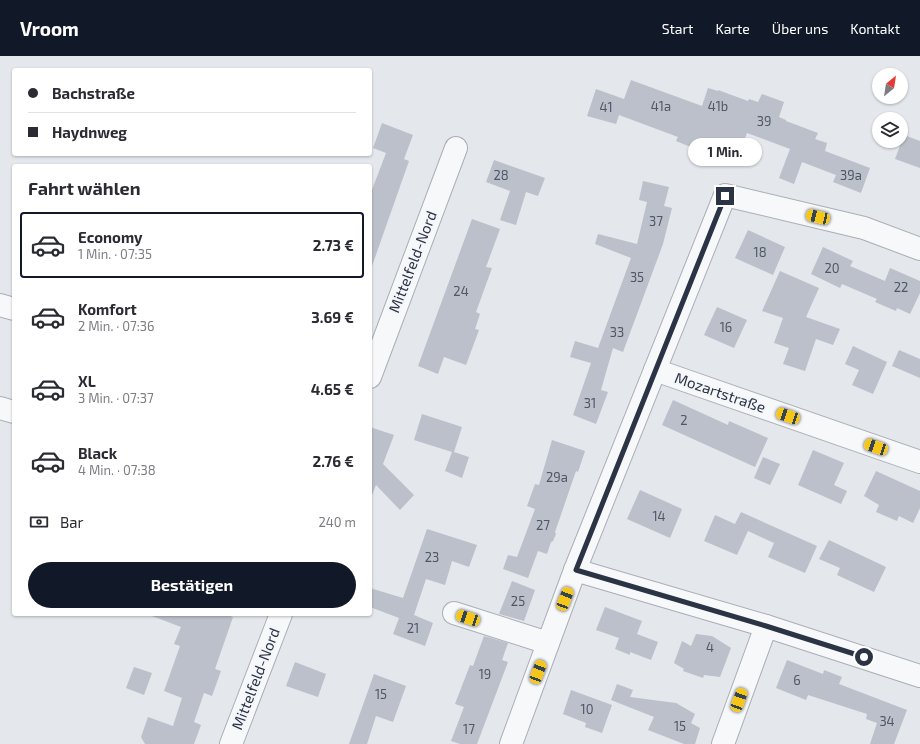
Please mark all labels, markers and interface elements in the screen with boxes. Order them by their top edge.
text: Vroom [20,17,79,40]
text: Start [662,20,693,37]
text: Karte [715,20,750,37]
text: Über uns [772,20,828,37]
text: Kontakt [850,20,900,37]
north arrow [872,68,908,104]
map controls [872,68,908,148]
text: Bachstraße [52,84,135,102]
house number: 41a [651,98,671,114]
house number: 41b [708,98,728,114]
house number: 41 [599,99,613,115]
button: layers [872,112,908,148]
house number: 39 [757,113,771,129]
text: Haydnweg [52,123,127,141]
callout: 1 Min. [688,138,762,166]
text: 1 Min. [708,144,742,160]
house number: 28 [493,167,509,183]
house number: 39a [840,167,862,183]
text: Fahrt wählen [28,177,141,199]
route end [716,187,734,205]
street label: Mittelfeld-Nord [384,208,440,315]
car [805,208,831,226]
house number: 37 [649,213,663,229]
icon: car [30,227,66,263]
text: Economy [78,228,143,246]
text: 2.73 € [313,236,354,254]
house number: 18 [753,244,767,260]
text: 1 Min. · 07:35 [78,246,152,262]
house number: 20 [824,260,840,276]
house number: 35 [630,269,644,285]
house number: 22 [894,279,908,295]
house number: 24 [453,283,469,299]
icon: car [30,299,66,335]
text: Komfort [78,300,137,318]
text: 3.69 € [311,308,354,326]
text: 2 Min. · 07:36 [78,318,154,334]
house number: 16 [720,319,732,335]
house number: 33 [610,324,624,340]
street label: Mozartstraße [672,368,768,416]
icon: car [30,371,66,407]
text: XL [78,372,96,390]
text: 4.65 € [311,380,354,398]
text: 3 Min. · 07:37 [78,390,154,406]
house number: 31 [584,395,596,411]
car [775,406,801,426]
house number: 2 [680,412,688,428]
car [863,437,889,457]
icon: car [30,443,66,479]
text: Black [78,444,117,462]
text: 2.76 € [312,452,354,470]
text: 4 Min. · 07:38 [78,462,156,478]
house number: 29a [546,469,568,485]
house number: 14 [652,508,666,524]
icon: cash [28,511,50,533]
text: Bar [60,513,84,531]
text: 240 m [319,514,356,530]
house number: 27 [536,517,550,533]
house number: 23 [425,549,439,565]
button: Bestätigen [28,562,356,608]
car [555,586,575,612]
house number: 25 [511,593,525,609]
car [455,609,481,627]
house number: 21 [407,620,419,636]
street label: Mittelfeld-Nord [227,625,283,732]
house number: 4 [706,639,714,655]
route start [855,648,873,666]
car [528,659,548,685]
house number: 19 [479,666,491,682]
house number: 6 [793,672,801,688]
house number: 15 [375,686,387,702]
car [729,687,749,713]
house number: 10 [580,701,594,717]
house number: 34 [879,713,895,729]
house number: 15 [674,718,686,734]
house number: 17 [463,721,475,737]

